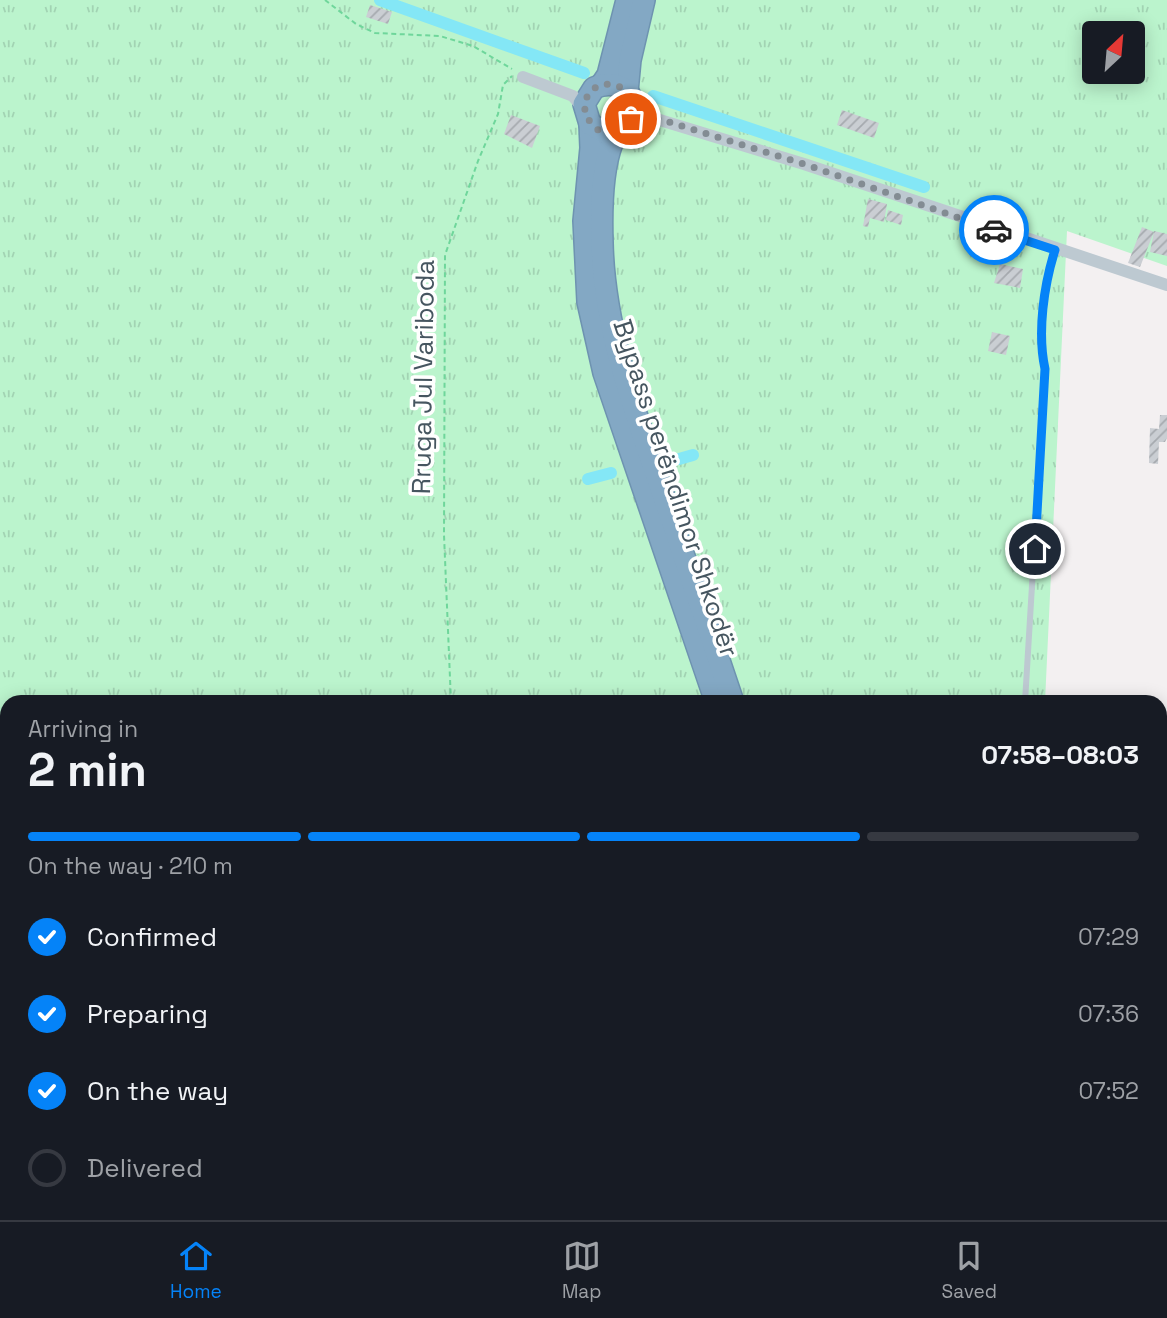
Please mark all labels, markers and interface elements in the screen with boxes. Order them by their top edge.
north arrow [1082,21,1144,84]
map controls [1082,21,1145,84]
pin [601,89,661,149]
icon: bag [612,100,650,138]
courier [959,195,1029,265]
icon: car [975,211,1013,249]
street label: Rruga Jul Variboda [404,259,442,495]
street label: Bypass perëndimor Shkodër [605,315,747,661]
pin [1005,519,1065,579]
icon: home [1016,530,1054,568]
text: Arriving in [28,714,138,744]
text: 07:58–08:03 [981,738,1139,772]
text: 2 min [28,741,147,799]
text: On the way · 210 m [28,851,233,881]
icon: check [28,918,66,956]
text: Confirmed [87,920,217,954]
text: 07:29 [1078,922,1139,952]
icon: check [28,995,66,1033]
text: Preparing [87,997,208,1031]
text: 07:36 [1078,999,1139,1029]
icon: check [28,1072,66,1110]
text: On the way [87,1074,228,1108]
text: 07:52 [1078,1076,1139,1106]
text: Delivered [87,1151,203,1185]
tab: Home [170,1237,222,1304]
tab: Map [562,1237,602,1304]
tab: Saved [942,1237,997,1304]

